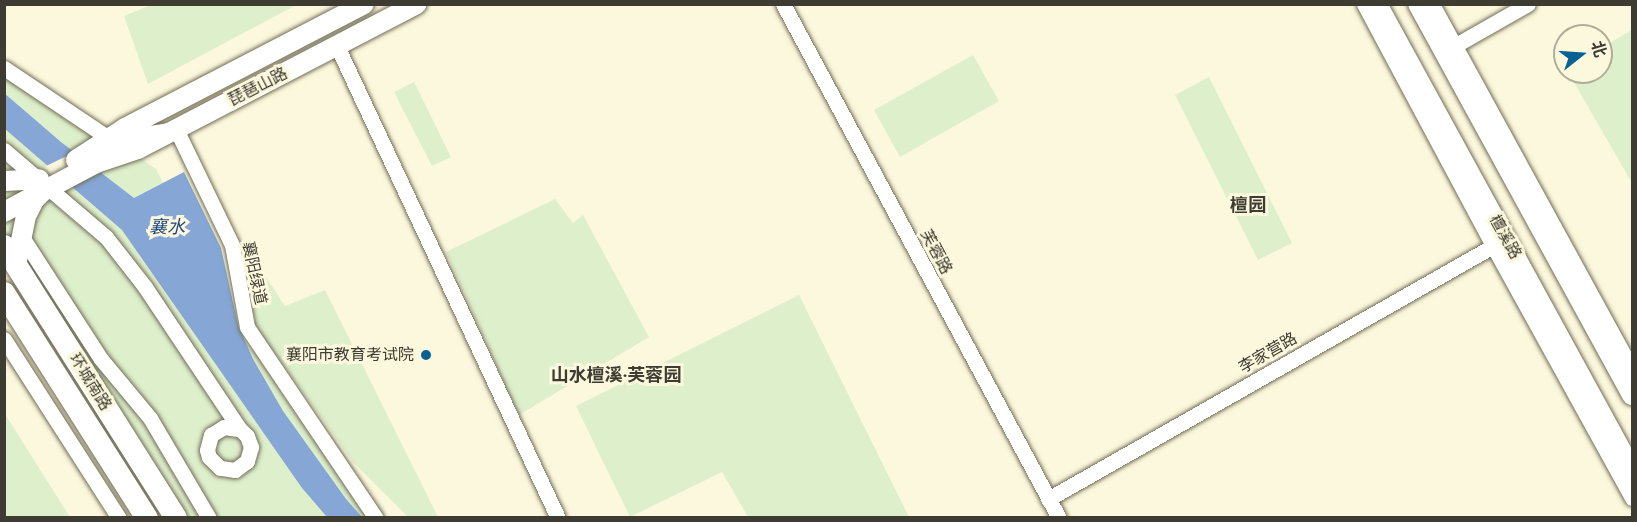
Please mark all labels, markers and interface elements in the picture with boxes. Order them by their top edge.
north arrow [1553,24,1613,84]
text: 北 [1586,38,1611,60]
street label: 琵琶山路 [225,64,291,110]
district label: 檀园 [1230,194,1266,216]
street label: 檀溪路 [1485,211,1525,263]
water label: 襄水 [149,216,185,238]
street label: 芙蓉路 [916,226,956,278]
street label: 襄阳绿道 [238,240,270,306]
street label: 李家营路 [1235,329,1301,377]
place label: 襄阳市教育考试院 [286,345,414,365]
marker: 襄阳市教育考试院 [419,348,433,362]
street label: 环城南路 [65,350,115,414]
district label: 山水檀溪·芙蓉园 [551,364,681,386]

